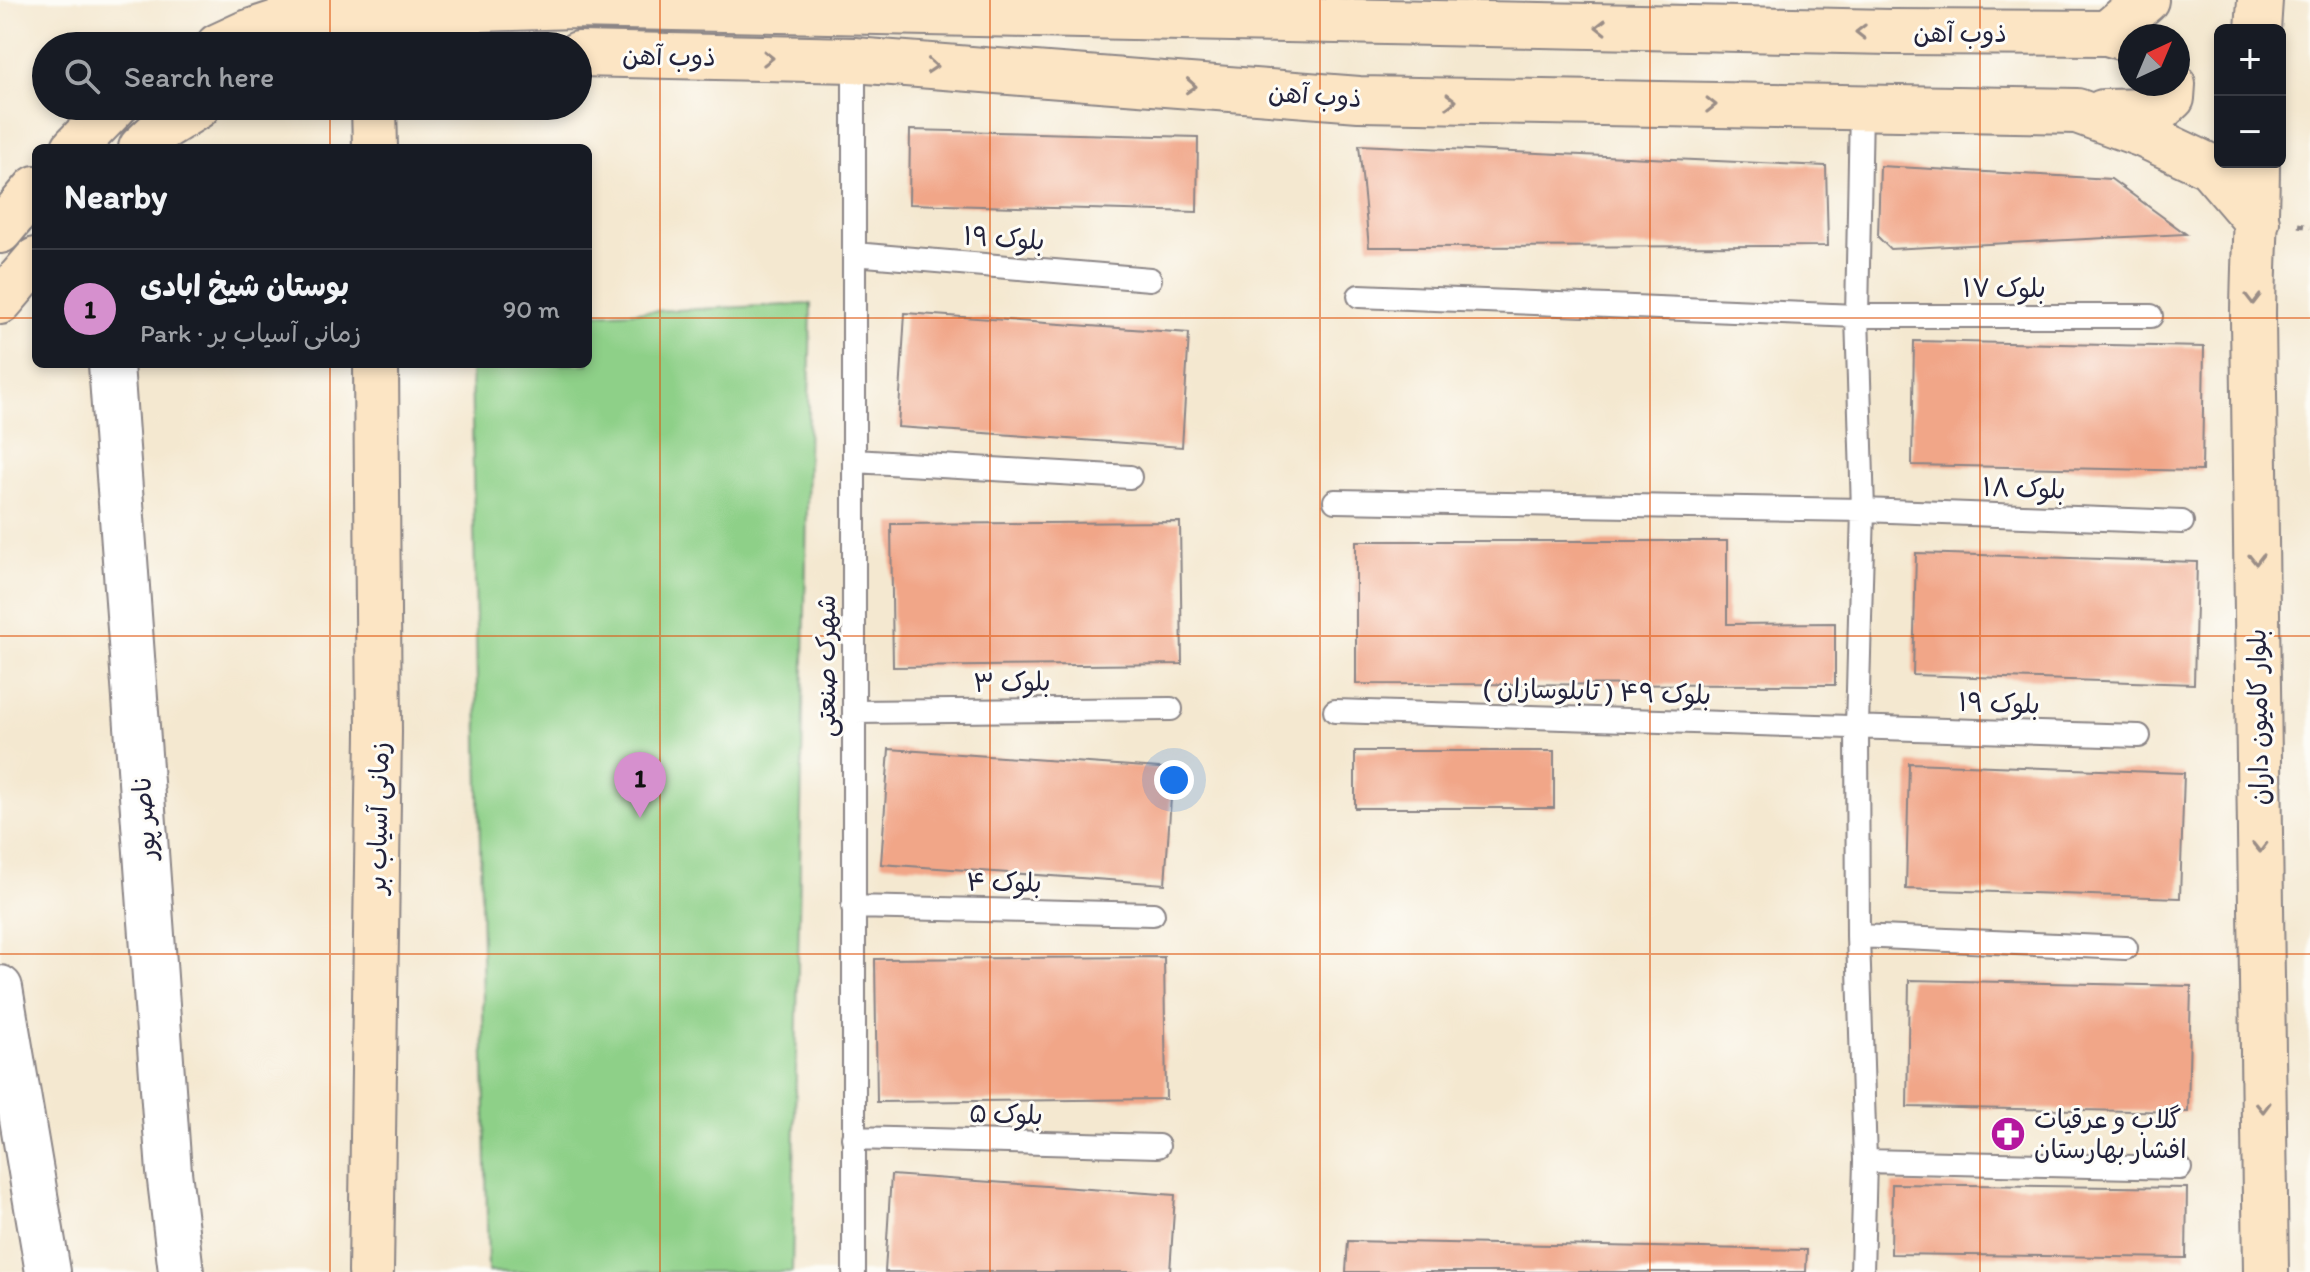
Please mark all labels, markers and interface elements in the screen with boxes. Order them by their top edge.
street label: ذوب آهن [1913,17,2007,49]
one-way arrow [1594,18,1607,35]
one-way arrow [1854,23,1867,41]
north arrow [2118,24,2190,96]
map controls [2214,24,2286,168]
button: + [2214,24,2286,96]
search box [32,32,592,120]
street label: ذوب آهن [622,39,716,73]
one-way arrow [762,49,775,67]
icon: search [60,54,104,98]
one-way arrow [926,57,939,74]
text: Search here [124,58,274,95]
street label: ذوب آهن [1267,76,1363,114]
one-way arrow [1185,77,1198,94]
one-way arrow [1445,92,1458,110]
button: − [2214,96,2286,168]
one-way arrow [1705,97,1718,114]
text: Nearby [64,176,167,217]
street label: بلوک ۱۹ [962,219,1046,258]
text: بوستان شیخ ابادی [140,267,349,304]
street label: بلوک ۱۷ [1962,272,2046,305]
text: 1 [84,293,96,325]
text: 90 m [503,293,560,325]
one-way arrow [2244,293,2262,306]
text: Park · زمانی آسیاب بر [140,317,361,349]
street label: بلوک ۱۸ [1982,471,2066,506]
one-way arrow [2247,553,2265,566]
street label: شهرک صنعتی [810,595,843,737]
street label: بلوار کامیون داران [2240,628,2276,806]
street label: بلوک ۳ [973,665,1051,700]
street label: بلوک ۴۹ ( تابلوسازان ) [1482,671,1712,712]
street label: بلوک ۱۹ [1958,686,2040,721]
street label: زمانی آسیاب بر [361,742,396,896]
pin: 1 [614,752,666,818]
your location [1154,760,1194,800]
street label: ناصر پور [125,775,164,863]
one-way arrow [2251,841,2268,854]
street label: بلوک ۴ [966,865,1042,900]
street label: بلوک ۵ [969,1097,1043,1132]
one-way arrow [2254,1101,2272,1114]
place label: گلاب و عرقیات افشار بهارستان [2034,1103,2187,1165]
pharmacy icon: گلاب و عرقیات افشار بهارستان [1989,1115,2027,1153]

